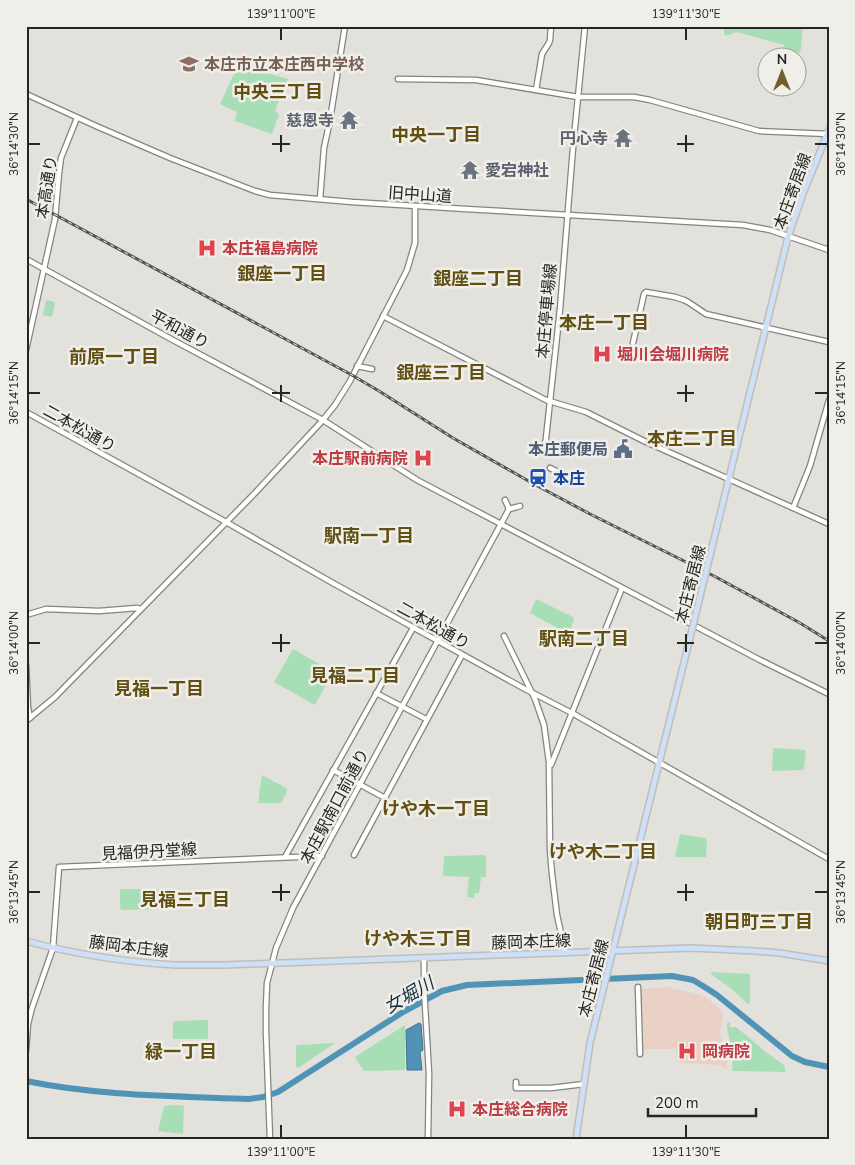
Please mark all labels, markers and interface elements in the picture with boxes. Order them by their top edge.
text: 139°11'00"E [246,6,316,22]
text: 139°11'30"E [651,6,721,22]
north arrow [758,48,808,98]
text: N [777,50,787,69]
school or university icon: 本庄市立本庄西中学校 [178,53,200,75]
place label: 本庄市立本庄西中学校 [204,54,364,76]
district label: 中央三丁目 [233,80,323,104]
temple icon: 慈恩寺 [338,109,360,131]
place label: 慈恩寺 [286,110,334,132]
text: 36°14'30"N [6,112,22,176]
text: 36°14'30"N [833,112,849,176]
district label: 中央一丁目 [391,123,481,147]
temple icon: 円心寺 [612,127,634,149]
place label: 円心寺 [560,128,608,150]
street label: 本庄寄居線 [769,150,817,233]
street label: 本高通り [31,154,63,220]
temple icon: 愛宕神社 [459,159,481,181]
place label: 愛宕神社 [485,160,549,182]
street label: 旧中山道 [387,182,453,208]
hospital icon: 本庄福島病院 [196,237,218,259]
place label: 本庄福島病院 [222,238,318,260]
district label: 銀座一丁目 [237,262,327,286]
street label: 本庄停車場線 [532,262,562,360]
district label: 銀座二丁目 [433,267,523,291]
street label: 平和通り [146,305,213,355]
district label: 本庄一丁目 [559,311,649,335]
hospital icon: 堀川会堀川病院 [591,343,613,365]
place label: 堀川会堀川病院 [617,344,729,366]
district label: 前原一丁目 [69,345,159,369]
text: 36°14'15"N [6,361,22,425]
district label: 銀座三丁目 [396,361,486,385]
text: 36°14'15"N [833,361,849,425]
street label: 二本松通り [39,400,120,458]
district label: 本庄二丁目 [647,427,737,451]
public building icon: 本庄郵便局 [612,438,634,460]
place label: 本庄郵便局 [528,439,608,461]
hospital icon: 本庄駅前病院 [412,447,434,469]
place label: 本庄駅前病院 [312,448,408,470]
station icon: 本庄 [527,467,549,489]
place label: 本庄 [553,468,585,490]
district label: 駅南一丁目 [324,524,414,548]
street label: 本庄寄居線 [671,543,711,626]
street label: 二本松通り [393,597,474,655]
text: 36°14'00"N [6,611,22,675]
text: 36°14'00"N [833,611,849,675]
district label: 駅南二丁目 [539,627,629,651]
district label: 見福二丁目 [310,664,400,688]
district label: 見福一丁目 [114,677,204,701]
street label: 本庄駅南口前通り [295,745,375,868]
district label: けや木一丁目 [382,797,490,821]
street label: 見福伊丹堂線 [101,839,198,865]
district label: けや木二丁目 [549,840,657,864]
text: 36°13'45"N [6,860,22,924]
text: 36°13'45"N [833,860,849,924]
district label: 見福三丁目 [140,888,230,912]
district label: 朝日町三丁目 [705,910,813,934]
district label: けや木三丁目 [364,927,472,951]
street label: 藤岡本庄線 [491,930,571,954]
street label: 藤岡本庄線 [88,931,170,963]
street label: 本庄寄居線 [574,937,614,1020]
water label: 女堀川 [380,970,440,1019]
district label: 緑一丁目 [145,1040,217,1064]
hospital icon: 岡病院 [676,1040,698,1062]
place label: 岡病院 [702,1041,750,1063]
scale bar [648,1085,755,1117]
text: 200 m [655,1093,699,1113]
hospital icon: 本庄総合病院 [446,1098,468,1120]
place label: 本庄総合病院 [472,1099,568,1121]
text: 139°11'00"E [246,1144,316,1160]
text: 139°11'30"E [651,1144,721,1160]

